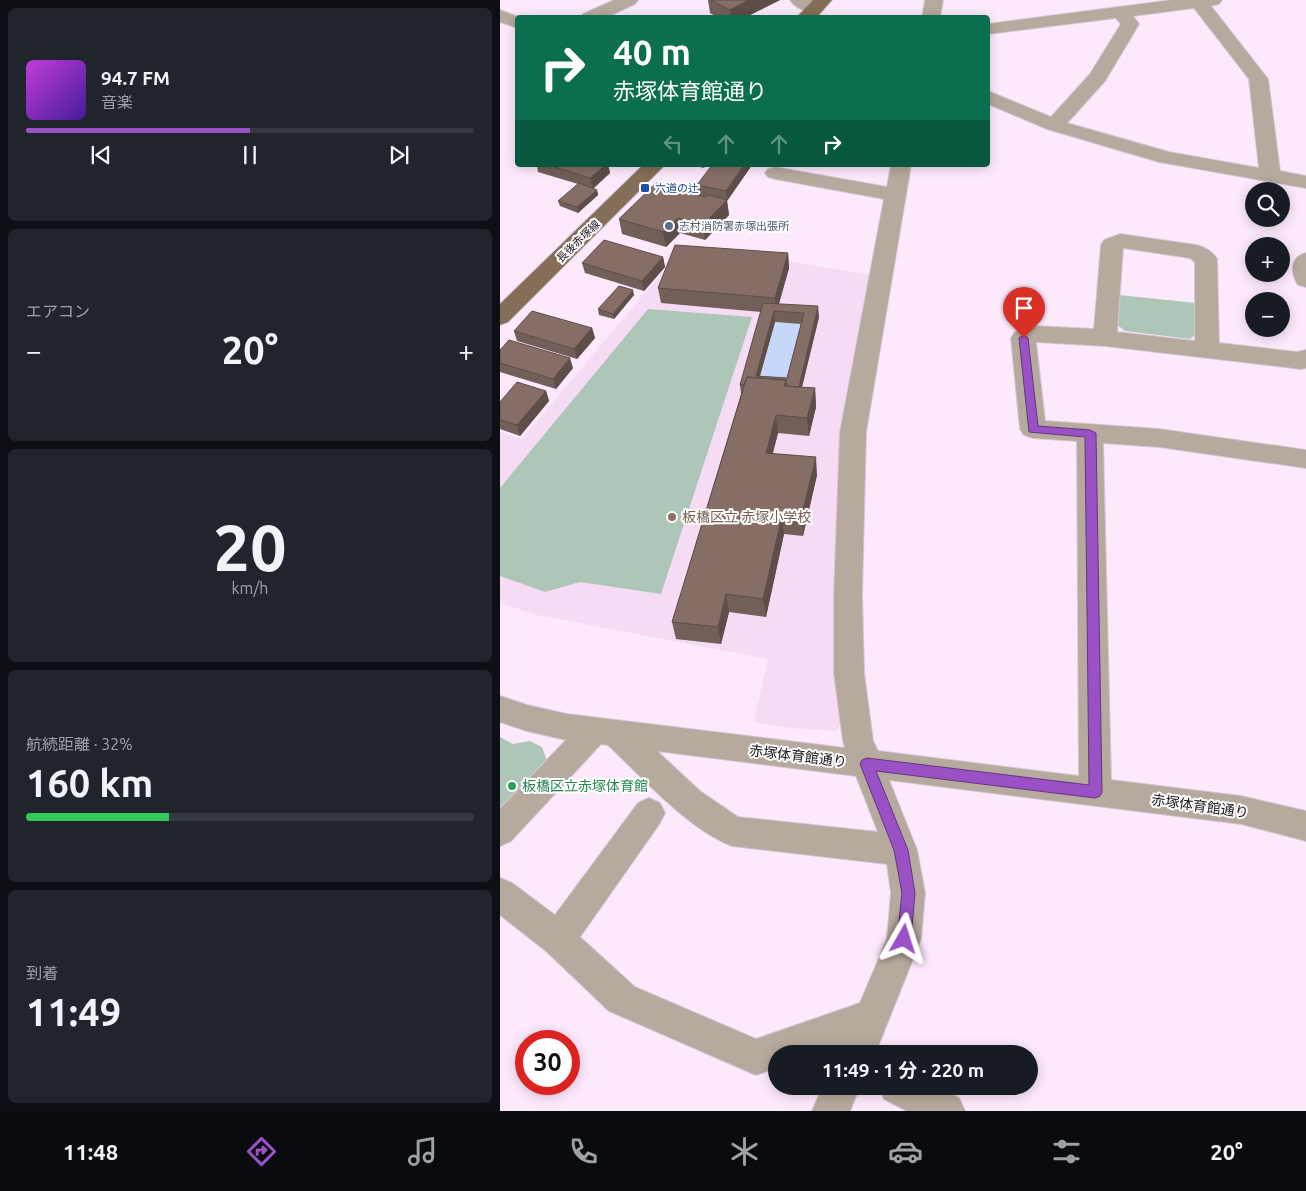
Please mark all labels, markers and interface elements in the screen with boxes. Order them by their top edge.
text: 40 m [613,32,691,72]
icon: right [530,35,595,100]
text: 94.7 FM [101,67,170,89]
text: 赤塚体育館通り [613,78,767,103]
text: 音楽 [101,93,133,111]
icon: left [659,130,687,158]
icon: ahead [712,130,740,158]
icon: ahead [765,130,793,158]
icon: right [818,130,846,158]
icon: previous [87,141,115,169]
icon: pause [236,141,264,169]
icon: next [385,141,413,169]
marker: 六道の辻 [639,182,651,194]
place label: 六道の辻 [655,182,699,194]
map controls [1245,182,1290,337]
button: search [1245,182,1290,227]
street label: 長後赤塚線 [554,218,602,264]
marker: 志村消防署赤塚出張所 [663,220,675,232]
place label: 志村消防署赤塚出張所 [679,220,790,232]
button: + [1245,237,1290,282]
pin [1003,287,1045,338]
button: − [1245,292,1290,337]
icon: arrive [1010,294,1038,322]
text: エアコン [26,302,90,320]
text: 20° [222,329,278,371]
text: − [26,335,42,366]
text: + [458,335,474,366]
place label: 板橋区立 赤塚小学校 [682,509,811,525]
text: 20 [213,510,287,583]
marker: 板橋区立 赤塚小学校 [666,511,678,523]
text: km/h [232,579,268,597]
text: 航続距離 · 32% [26,735,133,753]
street label: 赤塚体育館通り [748,742,848,770]
text: 160 km [26,762,153,804]
place label: 板橋区立赤塚体育館 [522,778,648,794]
marker: 板橋区立赤塚体育館 [506,780,518,792]
street label: 赤塚体育館通り [1150,791,1250,821]
position arrow [877,912,929,964]
text: 到着 [26,964,58,982]
text: 11:49 [26,991,121,1033]
speed limit sign: 30 [515,1030,580,1095]
text: 11:49 · 1 分 · 220 m [822,1059,984,1081]
icon: directions [244,1134,279,1169]
icon: music [405,1134,440,1169]
icon: phone [566,1134,601,1169]
icon: climate [727,1134,762,1169]
icon: car [888,1134,923,1169]
icon: filters [1049,1134,1084,1169]
text: 11:48 [63,1139,118,1164]
text: 20° [1210,1139,1243,1164]

